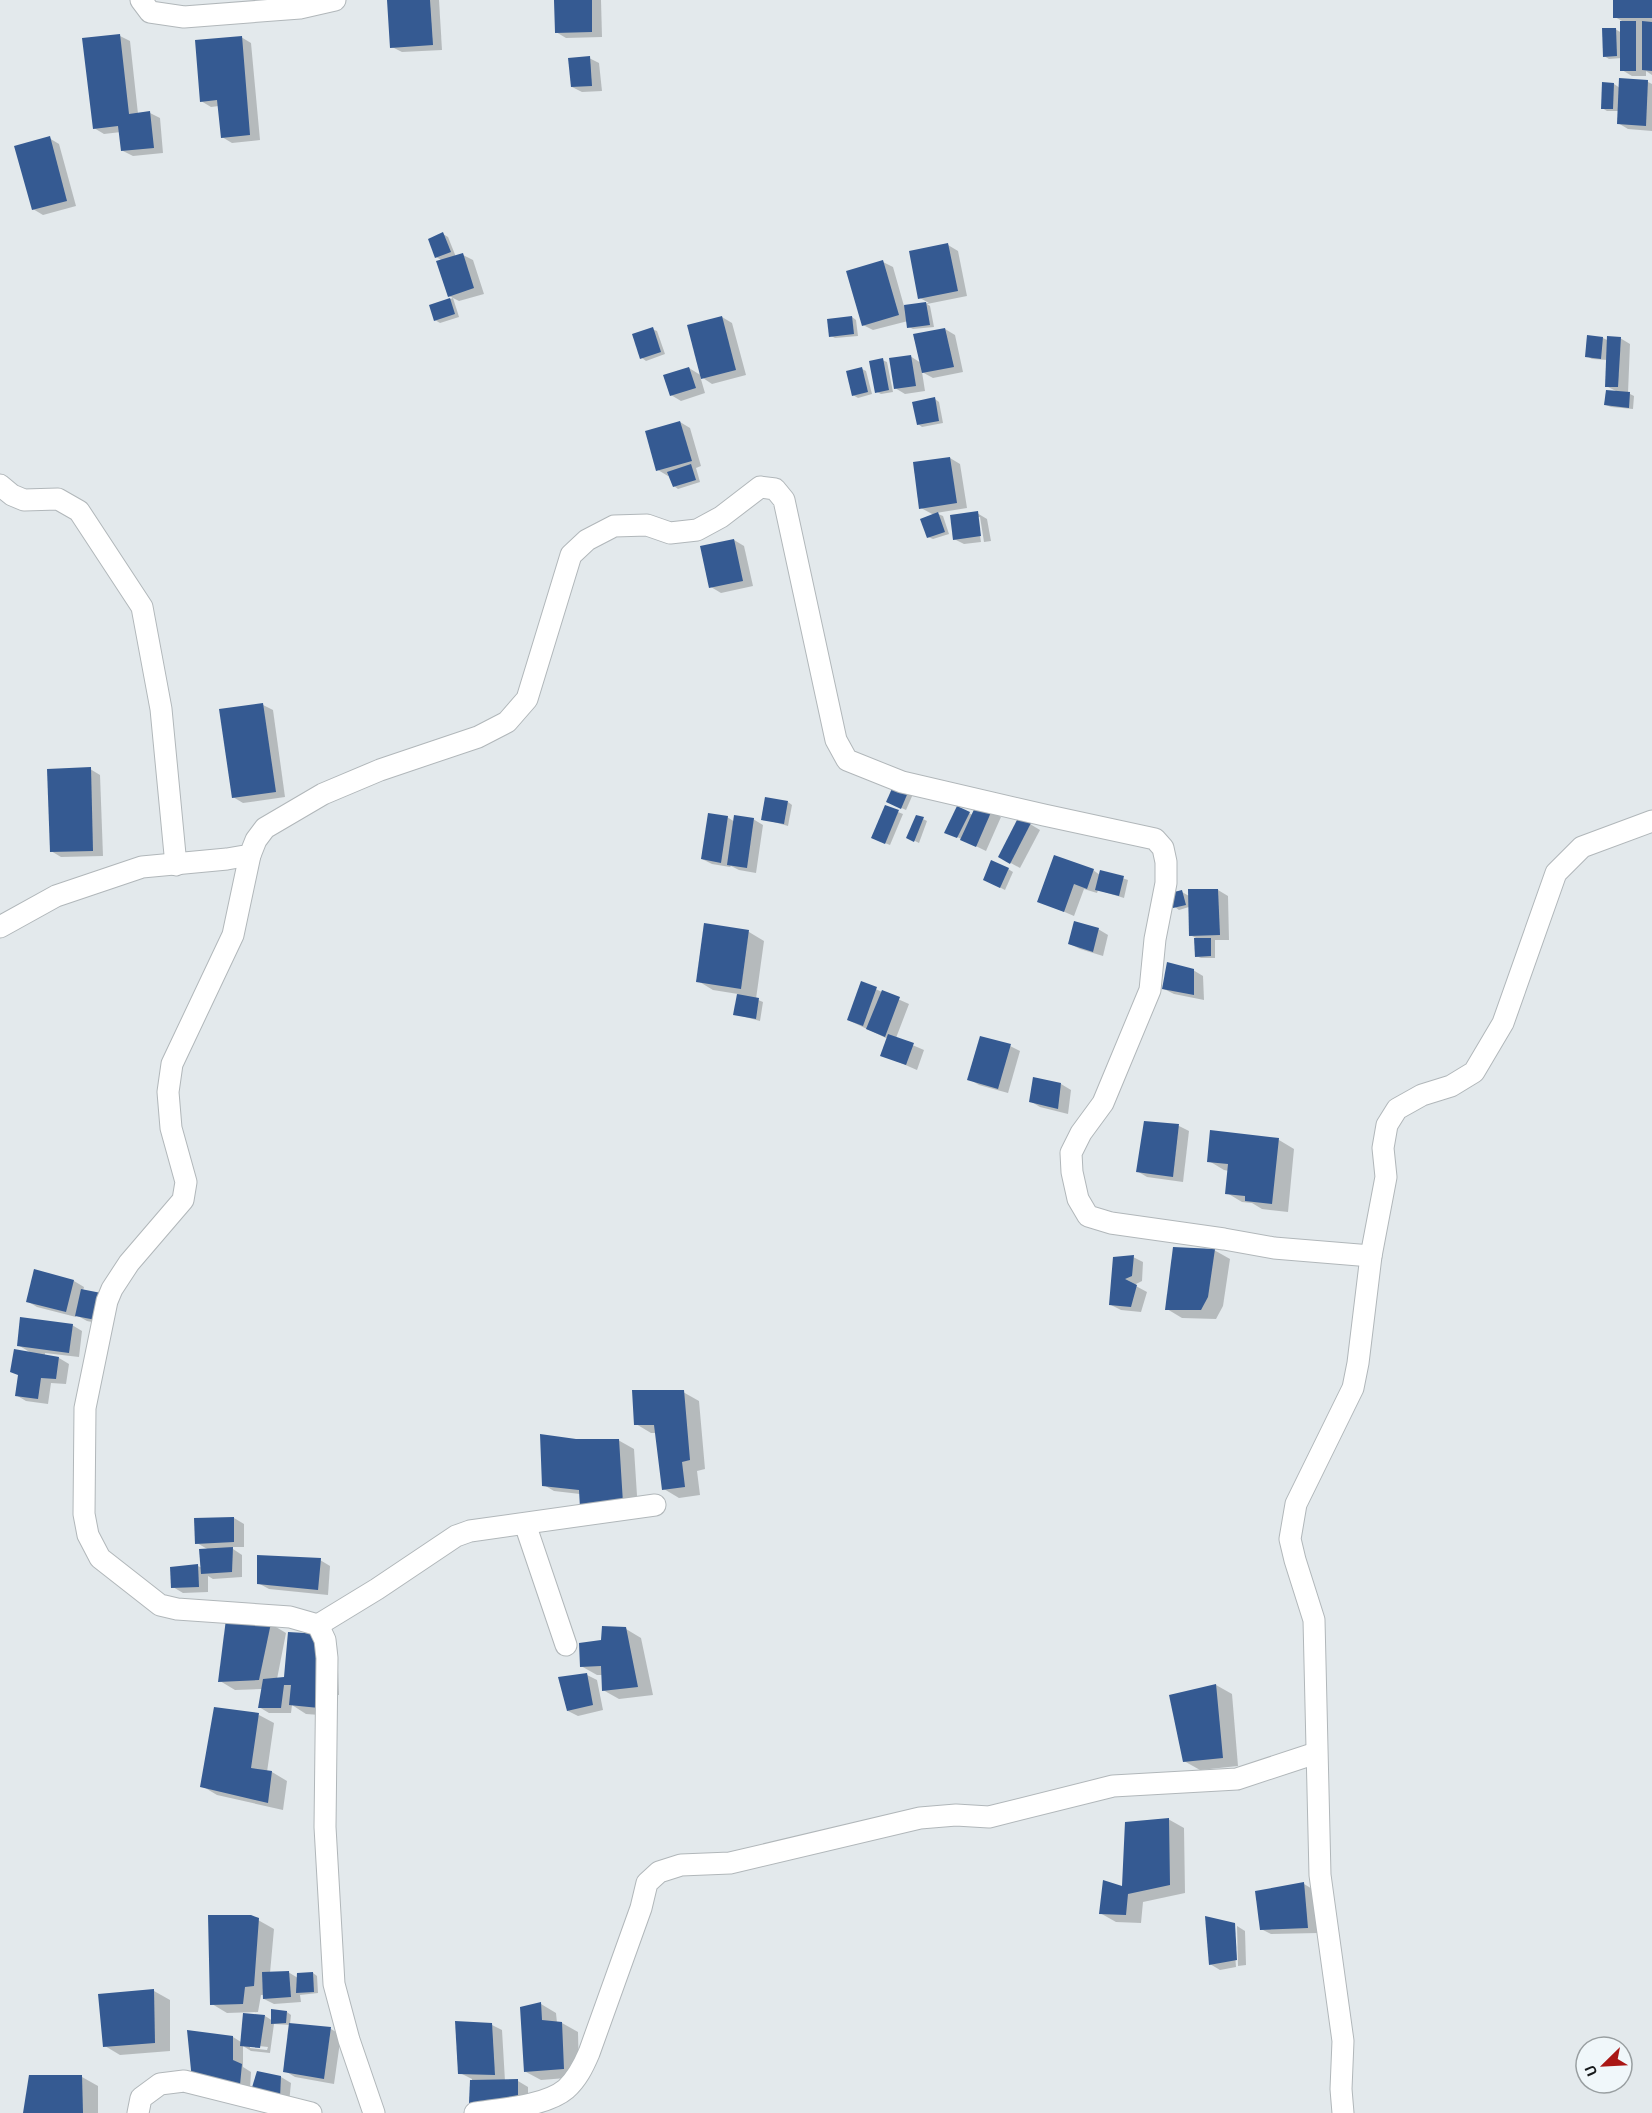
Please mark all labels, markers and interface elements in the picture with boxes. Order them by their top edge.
north arrow [1574,2035,1634,2095]
text: U [1582,2063,1601,2079]

